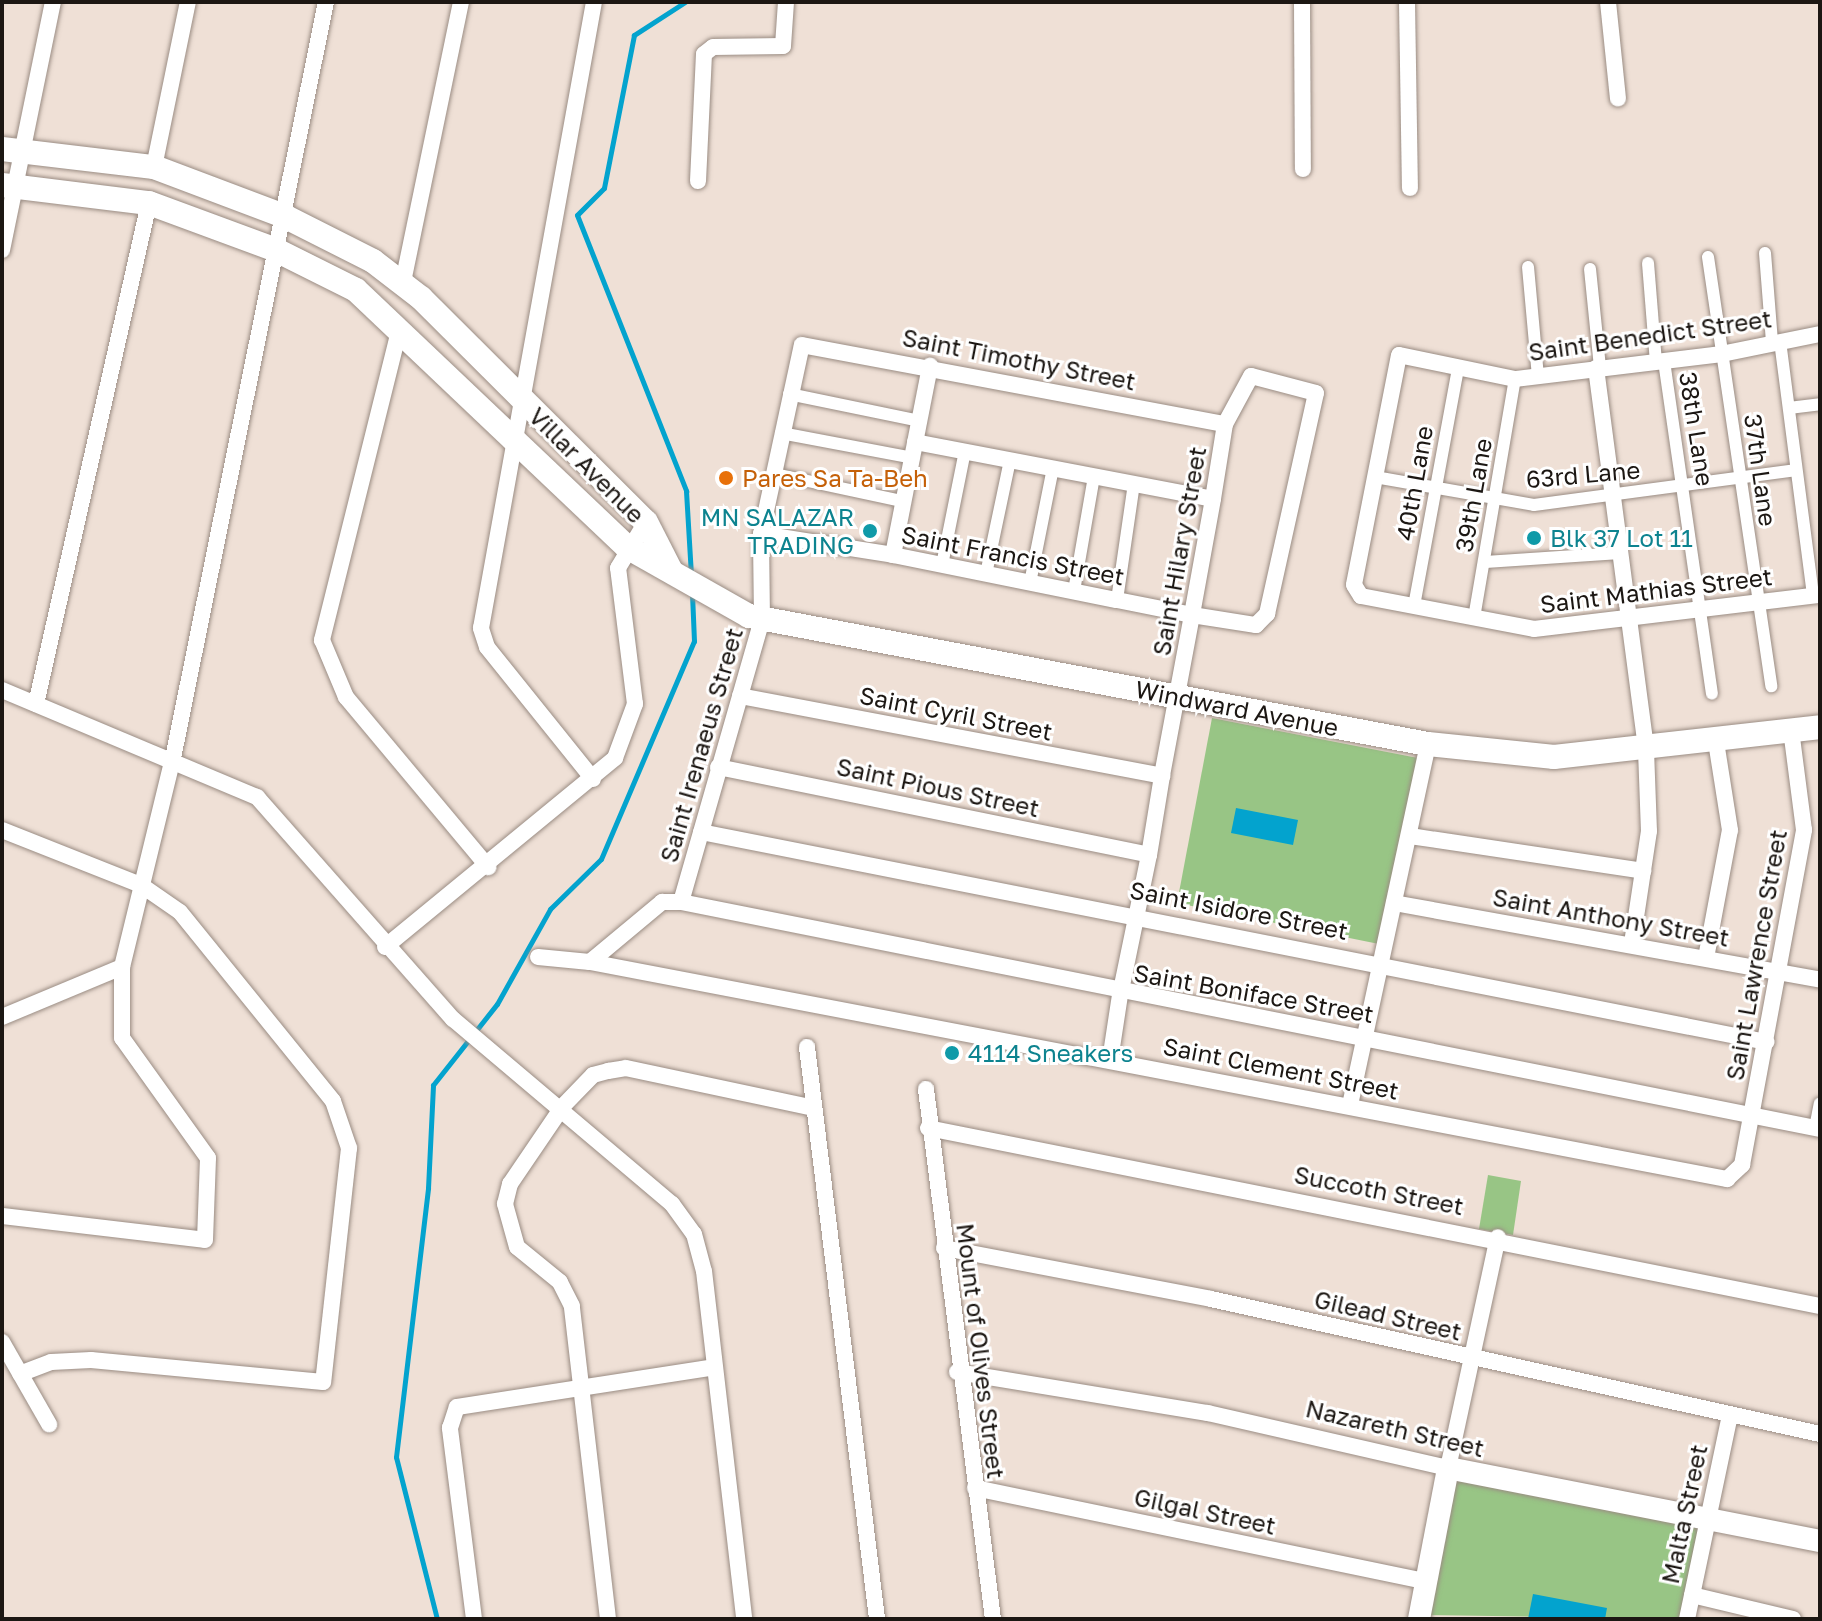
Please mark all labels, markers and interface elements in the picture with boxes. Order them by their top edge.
street label: Saint Benedict Street [1527,304,1773,366]
street label: Saint Timothy Street [900,322,1138,396]
street label: 38th Lane [1674,370,1720,488]
street label: Villar Avenue [523,401,651,529]
street label: 37th Lane [1739,412,1783,528]
street label: 40th Lane [1390,423,1438,543]
street label: 39th Lane [1449,436,1497,554]
street label: Saint Hilary Street [1146,444,1212,658]
street label: 63rd Lane [1525,455,1641,493]
place label: Pares Sa Ta-Beh [742,464,928,492]
marker: Pares Sa Ta-Beh [717,469,735,487]
place label: MN SALAZAR TRADING [701,503,854,559]
street label: Saint Francis Street [899,519,1127,591]
marker: MN SALAZAR TRADING [861,522,879,540]
place label: Blk 37 Lot 11 [1550,524,1693,552]
marker: Blk 37 Lot 11 [1525,529,1543,547]
street label: Saint Mathias Street [1538,561,1774,619]
street label: Saint Irenaeus Street [654,624,748,866]
street label: Windward Avenue [1133,674,1341,742]
street label: Saint Cyril Street [857,680,1055,746]
street label: Saint Pious Street [834,751,1042,823]
street label: Saint Lawrence Street [1720,827,1792,1083]
street label: Saint Isidore Street [1128,875,1350,945]
street label: Saint Anthony Street [1491,882,1731,952]
street label: Saint Boniface Street [1132,958,1376,1028]
street label: Saint Clement Street [1161,1031,1401,1105]
place label: 4114 Sneakers [968,1039,1133,1067]
marker: 4114 Sneakers [943,1044,961,1062]
street label: Succoth Street [1292,1159,1466,1221]
street label: Mount of Olives Street [951,1222,1011,1480]
street label: Gilead Street [1312,1284,1464,1346]
street label: Nazareth Street [1303,1393,1487,1463]
street label: Malta Street [1655,1442,1713,1586]
street label: Gilgal Street [1132,1482,1278,1540]

